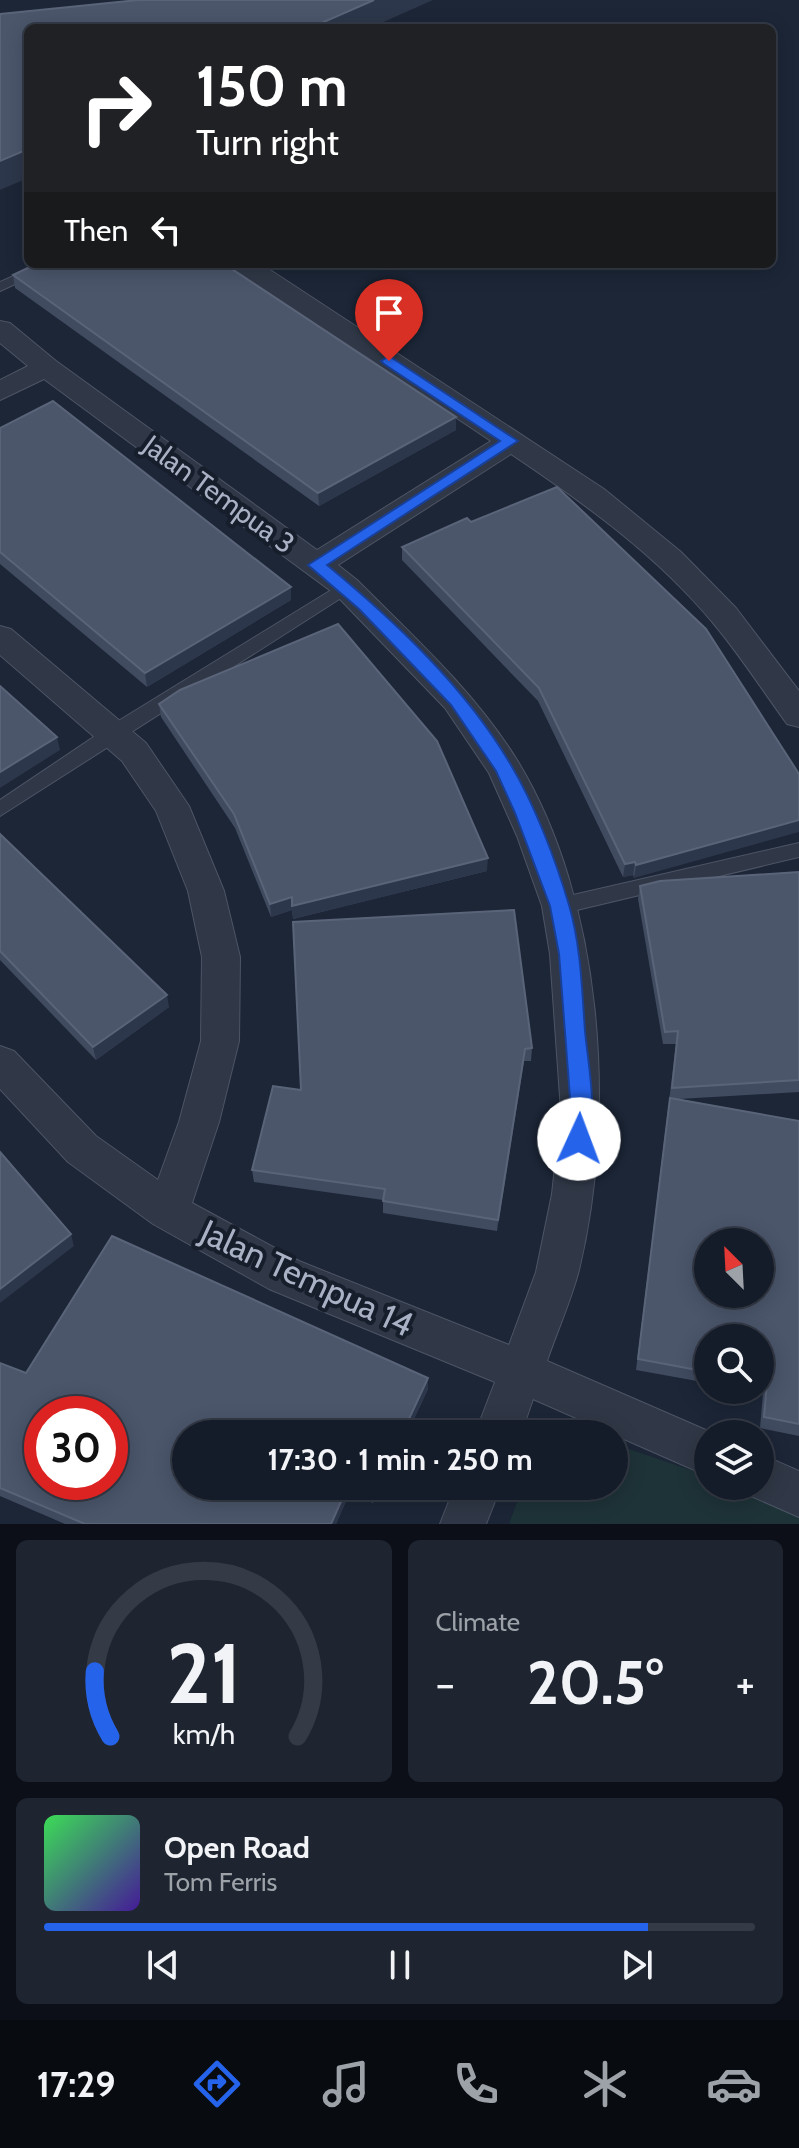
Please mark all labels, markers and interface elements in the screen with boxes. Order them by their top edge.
text: 150 m [196,52,348,120]
icon: right [64,56,168,160]
text: Turn right [196,120,339,164]
icon: left [144,208,188,252]
text: Then [64,212,128,249]
pin [355,279,423,361]
icon: arrive [367,291,411,335]
street label: Jalan Tempua 3 [136,427,301,560]
position arrow [537,1097,621,1181]
street label: Jalan Tempua 14 [193,1210,420,1346]
north arrow [694,1228,774,1308]
map controls [694,1228,774,1500]
button: search [694,1324,774,1404]
speed limit sign: 30 [24,1396,128,1500]
button: layers [694,1420,774,1500]
text: 17:30 · 1 min · 250 m [268,1441,532,1478]
text: Climate [436,1606,520,1638]
text: 21 [166,1623,241,1724]
text: 20.5° [527,1646,663,1719]
text: − [436,1657,455,1710]
text: + [736,1657,755,1710]
text: km/h [172,1716,235,1751]
text: Open Road [164,1829,310,1866]
text: Tom Ferris [164,1866,277,1898]
icon: previous [141,1943,185,1987]
icon: pause [378,1943,422,1987]
icon: next [615,1943,659,1987]
icon: directions [189,2056,245,2112]
icon: music [318,2056,374,2112]
icon: phone [448,2056,504,2112]
icon: climate [577,2056,633,2112]
icon: car [706,2056,762,2112]
text: 17:29 [37,2062,116,2106]

